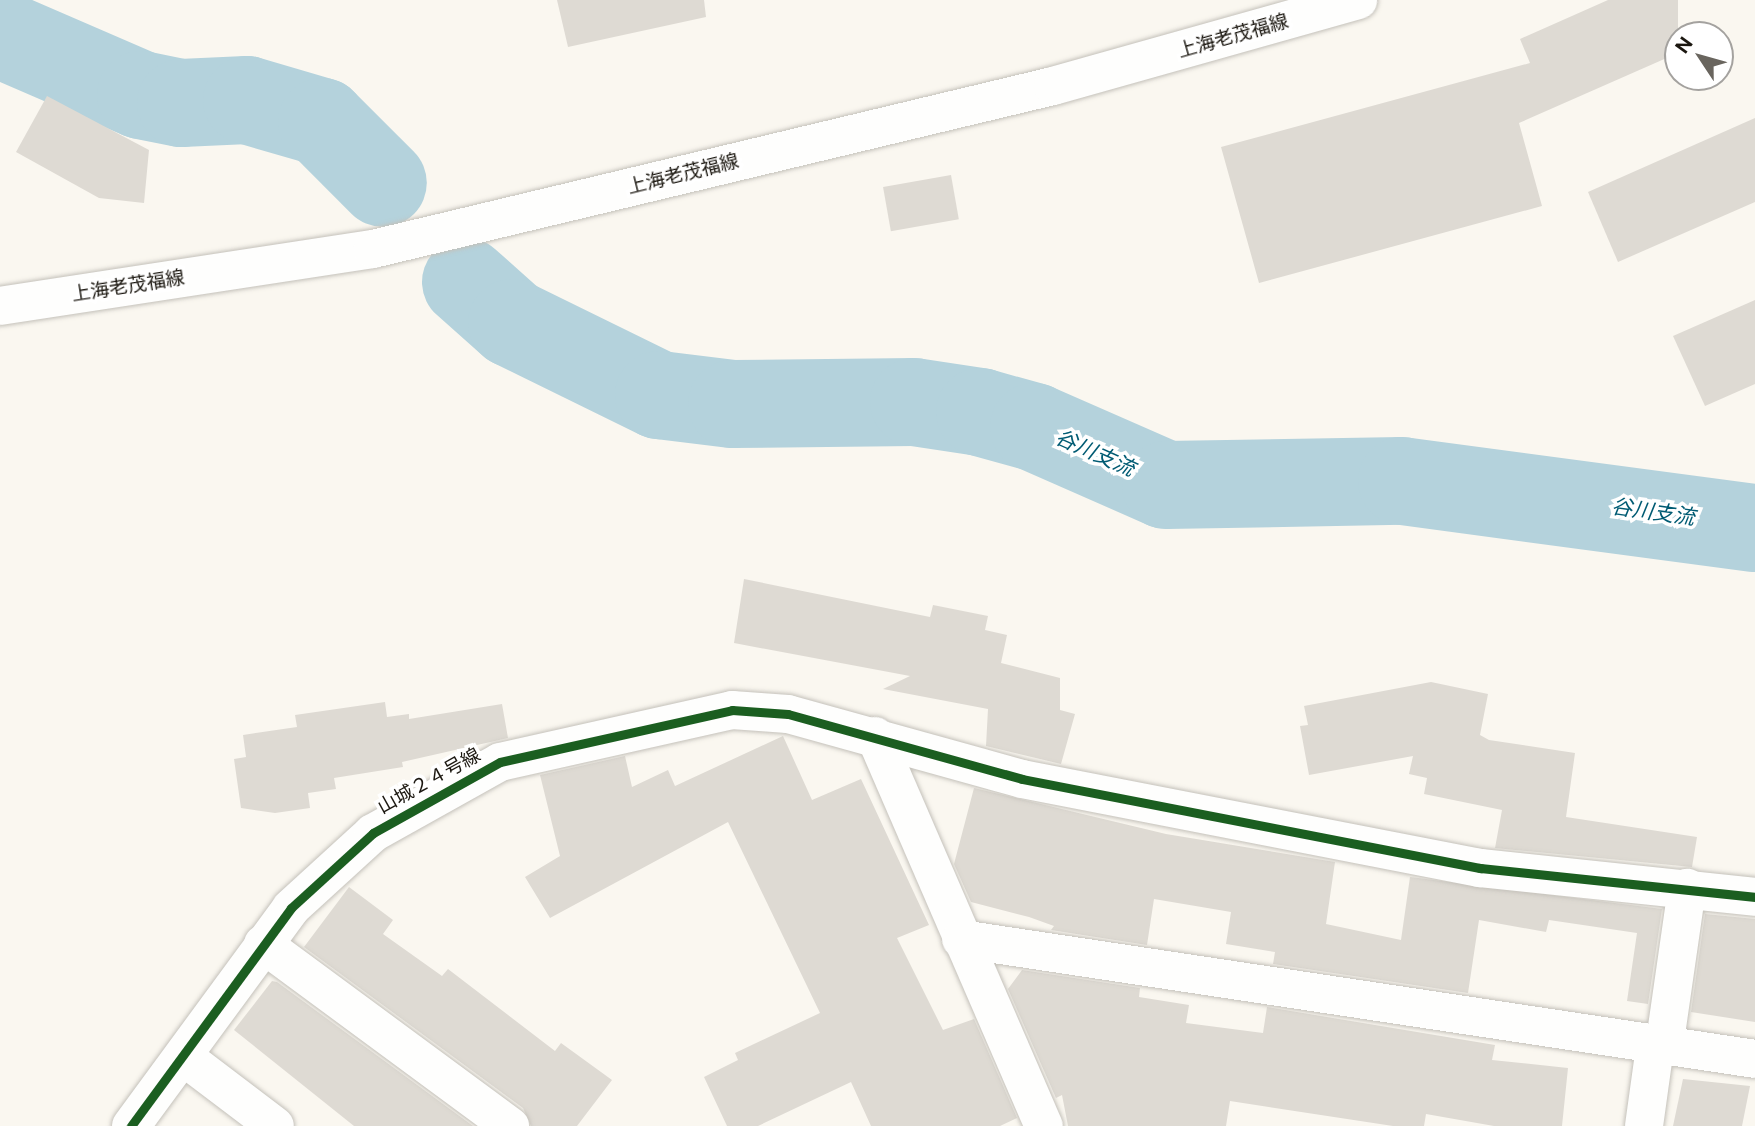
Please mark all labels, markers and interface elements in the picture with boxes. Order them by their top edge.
street label: 上海老茂福線 [1175,9,1291,63]
north arrow [1664,21,1734,91]
text: N [1670,32,1697,57]
street label: 上海老茂福線 [625,149,741,199]
street label: 上海老茂福線 [70,266,186,306]
water label: 谷川支流 [1052,424,1138,482]
water label: 谷川支流 [1610,494,1696,530]
street label: 山城２４号線 [374,743,484,819]

